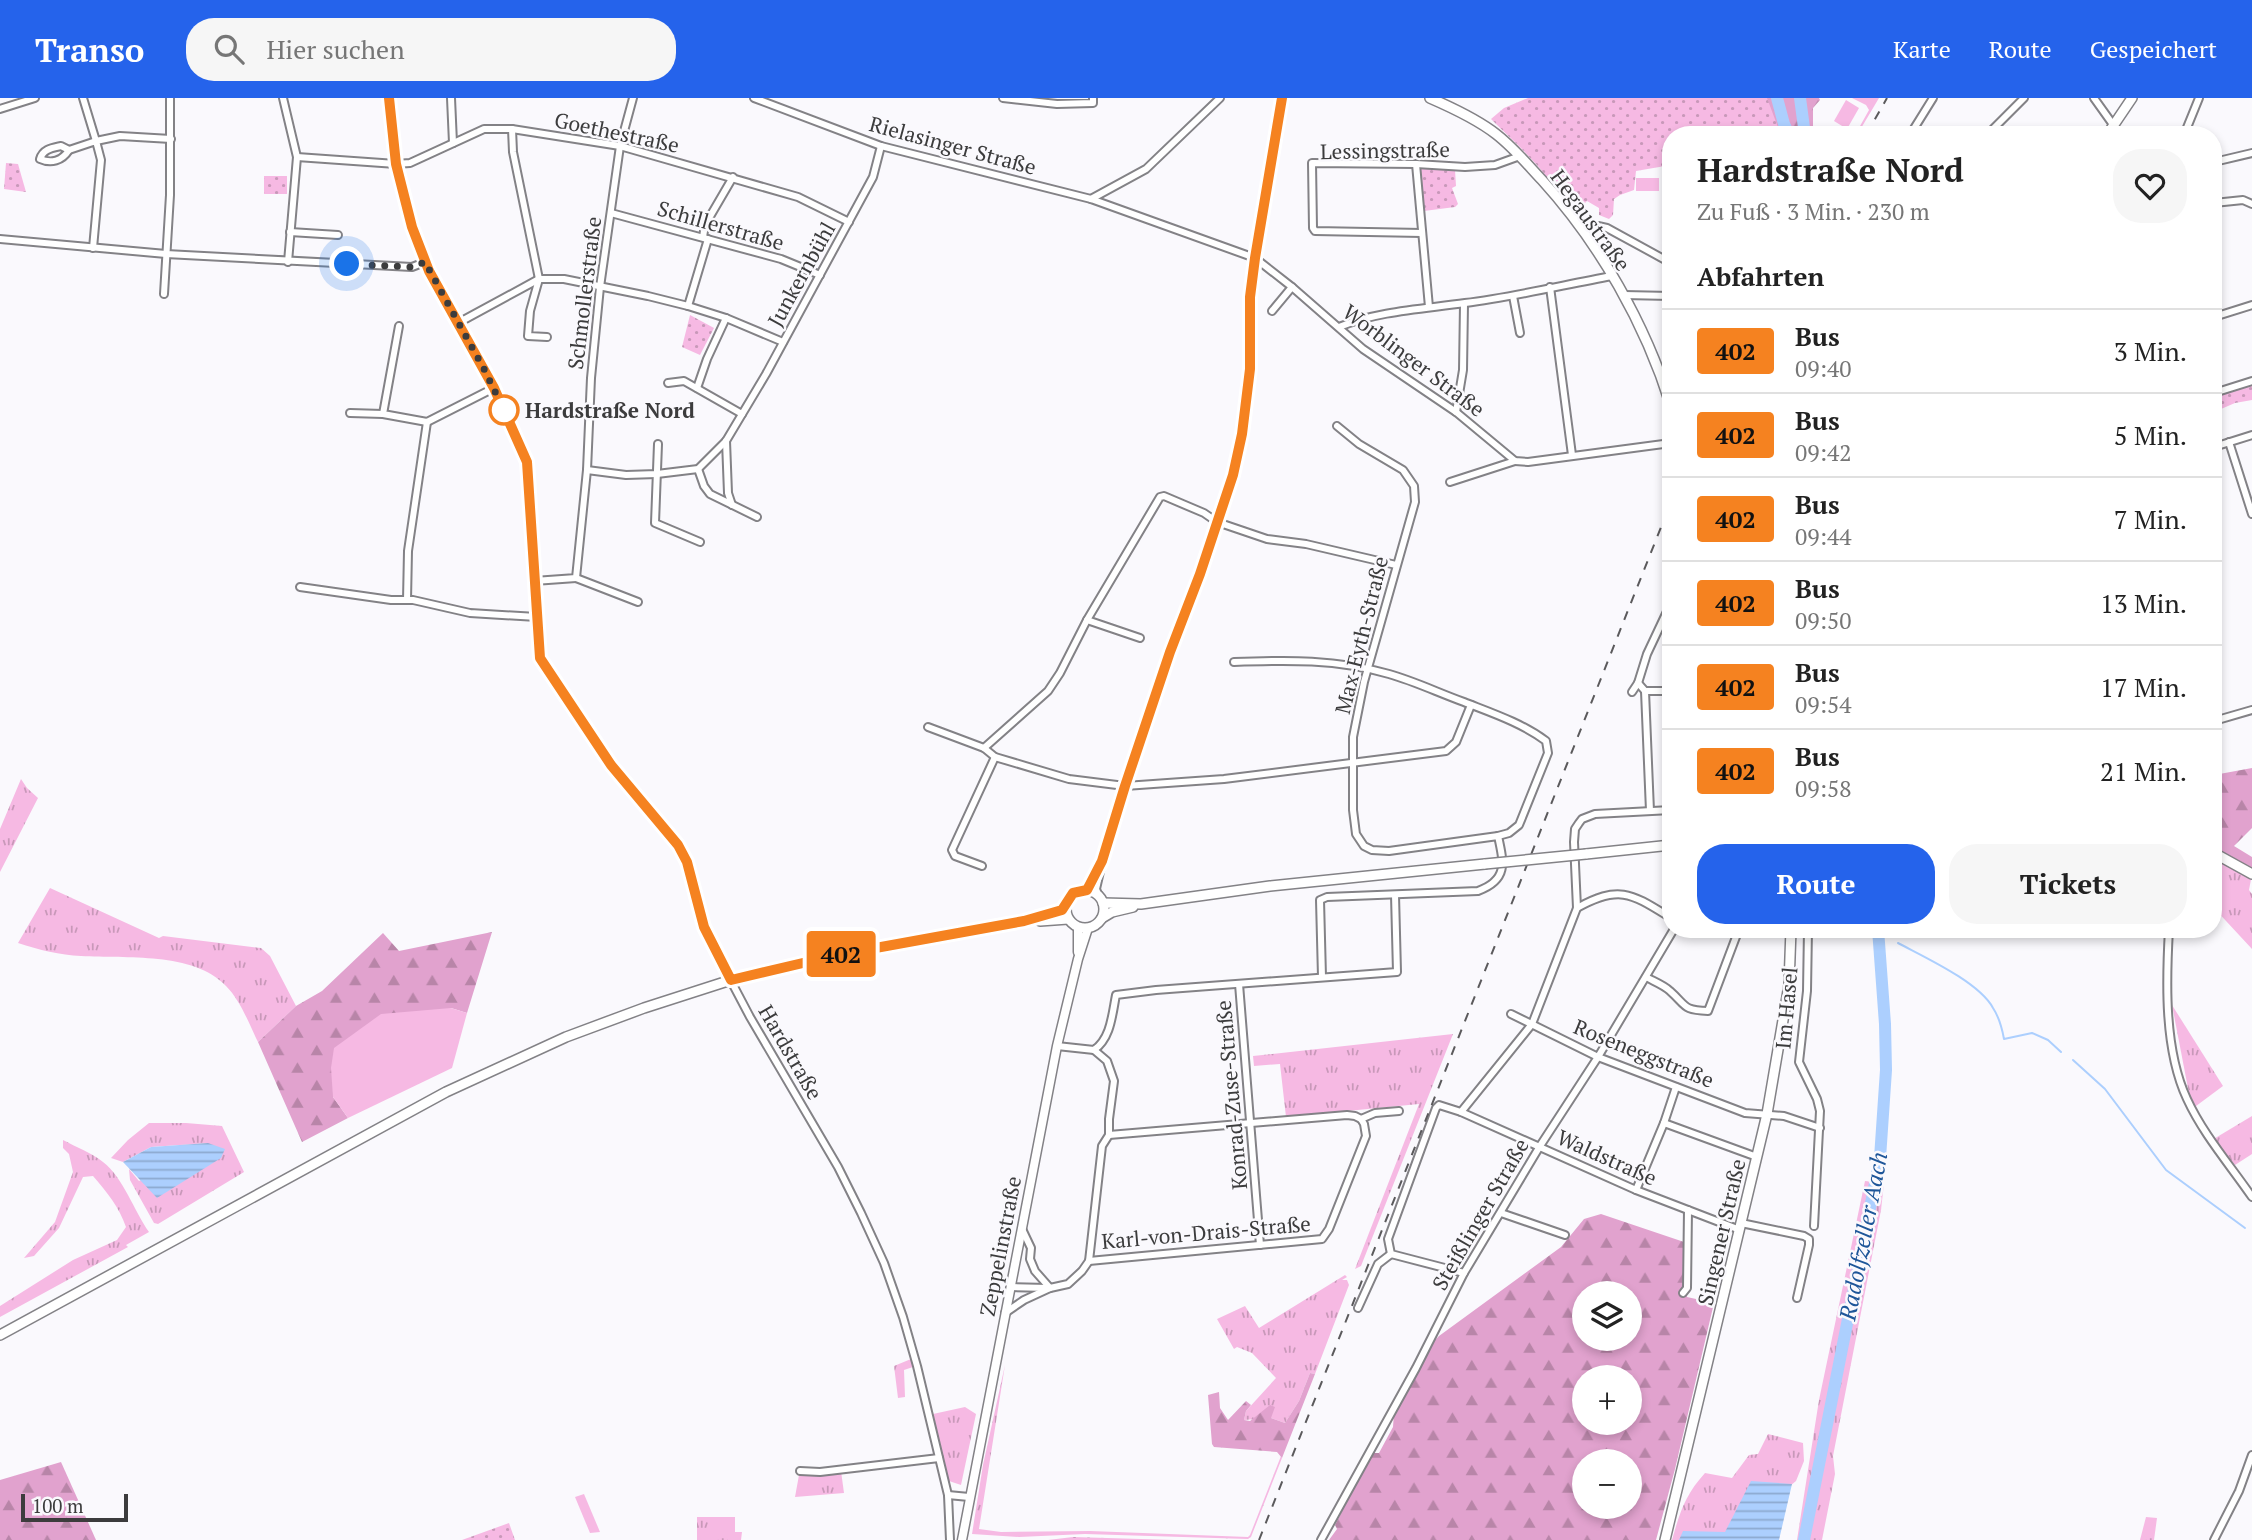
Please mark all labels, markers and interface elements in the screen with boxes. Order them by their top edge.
search box [186,18,676,81]
text: Transo [35,28,144,71]
icon: search [210,30,248,68]
text: Hier suchen [266,32,405,66]
text: Karte [1893,33,1951,65]
text: Route [1989,33,2052,65]
text: Gespeichert [2090,33,2217,65]
street label: Goethestraße [552,105,682,159]
street label: Rielasinger Straße [867,109,1039,181]
street label: Lessingstraße [1320,135,1450,165]
text: Hardstraße Nord [1697,148,1964,191]
button: heart [2113,149,2187,223]
street label: Hegaustraße [1545,164,1637,276]
street label: Schillerstraße [654,194,788,256]
text: Zu Fuß · 3 Min. · 230 m [1697,196,1930,227]
street label: Schmollerstraße [561,215,607,371]
street label: Junkernbühl [761,217,841,331]
your location [329,246,364,281]
text: Abfahrten [1697,259,1824,293]
street label: Worblinger Straße [1337,297,1491,423]
text: Bus [1795,319,1840,353]
text: 3 Min. [2114,334,2187,368]
text: 402 [1715,335,1756,367]
text: 09:40 [1795,353,1852,384]
marker: Hardstraße Nord [489,395,519,425]
place label: Hardstraße Nord [525,396,695,424]
text: Bus [1795,403,1840,437]
text: 5 Min. [2114,418,2187,452]
text: 402 [1715,419,1756,451]
text: 09:42 [1795,437,1852,468]
text: Bus [1795,487,1840,521]
text: 7 Min. [2114,502,2187,536]
text: 402 [1715,503,1756,535]
text: 09:44 [1795,521,1852,552]
street label: Max-Eyth-Straße [1328,553,1394,717]
text: Bus [1795,571,1840,605]
text: 13 Min. [2100,586,2187,620]
text: 402 [1715,587,1756,619]
text: 09:50 [1795,605,1852,636]
text: Bus [1795,655,1840,689]
text: 17 Min. [2100,670,2187,704]
text: 402 [1715,671,1756,703]
text: 09:54 [1795,689,1852,720]
text: Bus [1795,739,1840,773]
text: 21 Min. [2100,754,2187,788]
text: 402 [1715,755,1756,787]
text: 09:58 [1795,773,1852,804]
button: Route [1697,844,1935,924]
button: Tickets [1949,844,2187,924]
line badge: 402 [801,931,881,977]
text: 402 [821,938,861,970]
street label: Im Hasel [1768,966,1804,1050]
street label: Hardstraße [753,999,829,1105]
street label: Konrad-Zuse-Straße [1209,999,1253,1191]
street label: Roseneggstraße [1570,1012,1718,1094]
street label: Waldstraße [1553,1123,1661,1191]
street label: Steißlinger Straße [1425,1133,1535,1295]
water label: Radolfzeller Aach [1831,1149,1895,1324]
street label: Singener Straße [1691,1156,1751,1308]
street label: Zeppelinstraße [973,1174,1027,1318]
street label: Karl-von-Drais-Straße [1100,1209,1312,1255]
map controls [1572,1281,1642,1519]
button: layers [1572,1281,1642,1351]
button: + [1572,1365,1642,1435]
button: − [1572,1449,1642,1519]
scale bar [21,1491,128,1523]
text: 100 m [32,1493,83,1518]

